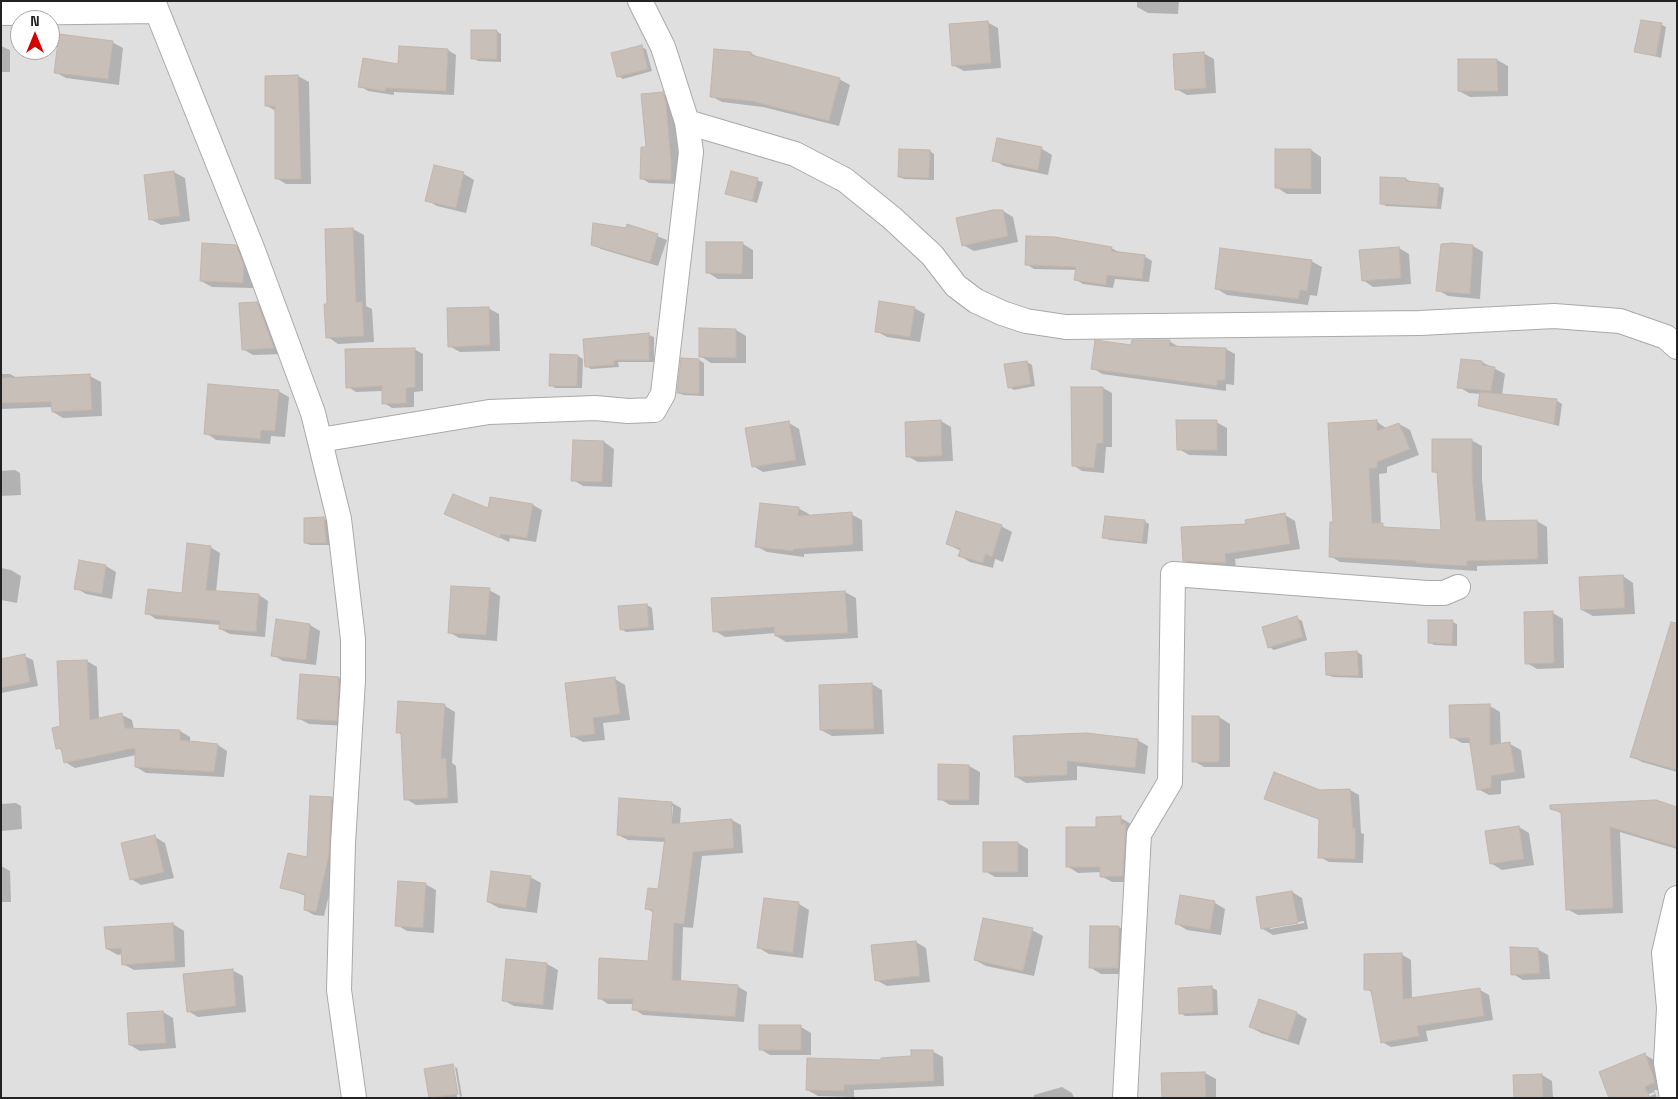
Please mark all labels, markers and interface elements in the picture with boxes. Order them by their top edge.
north arrow [10,10,60,60]
text: N [30,12,40,30]

